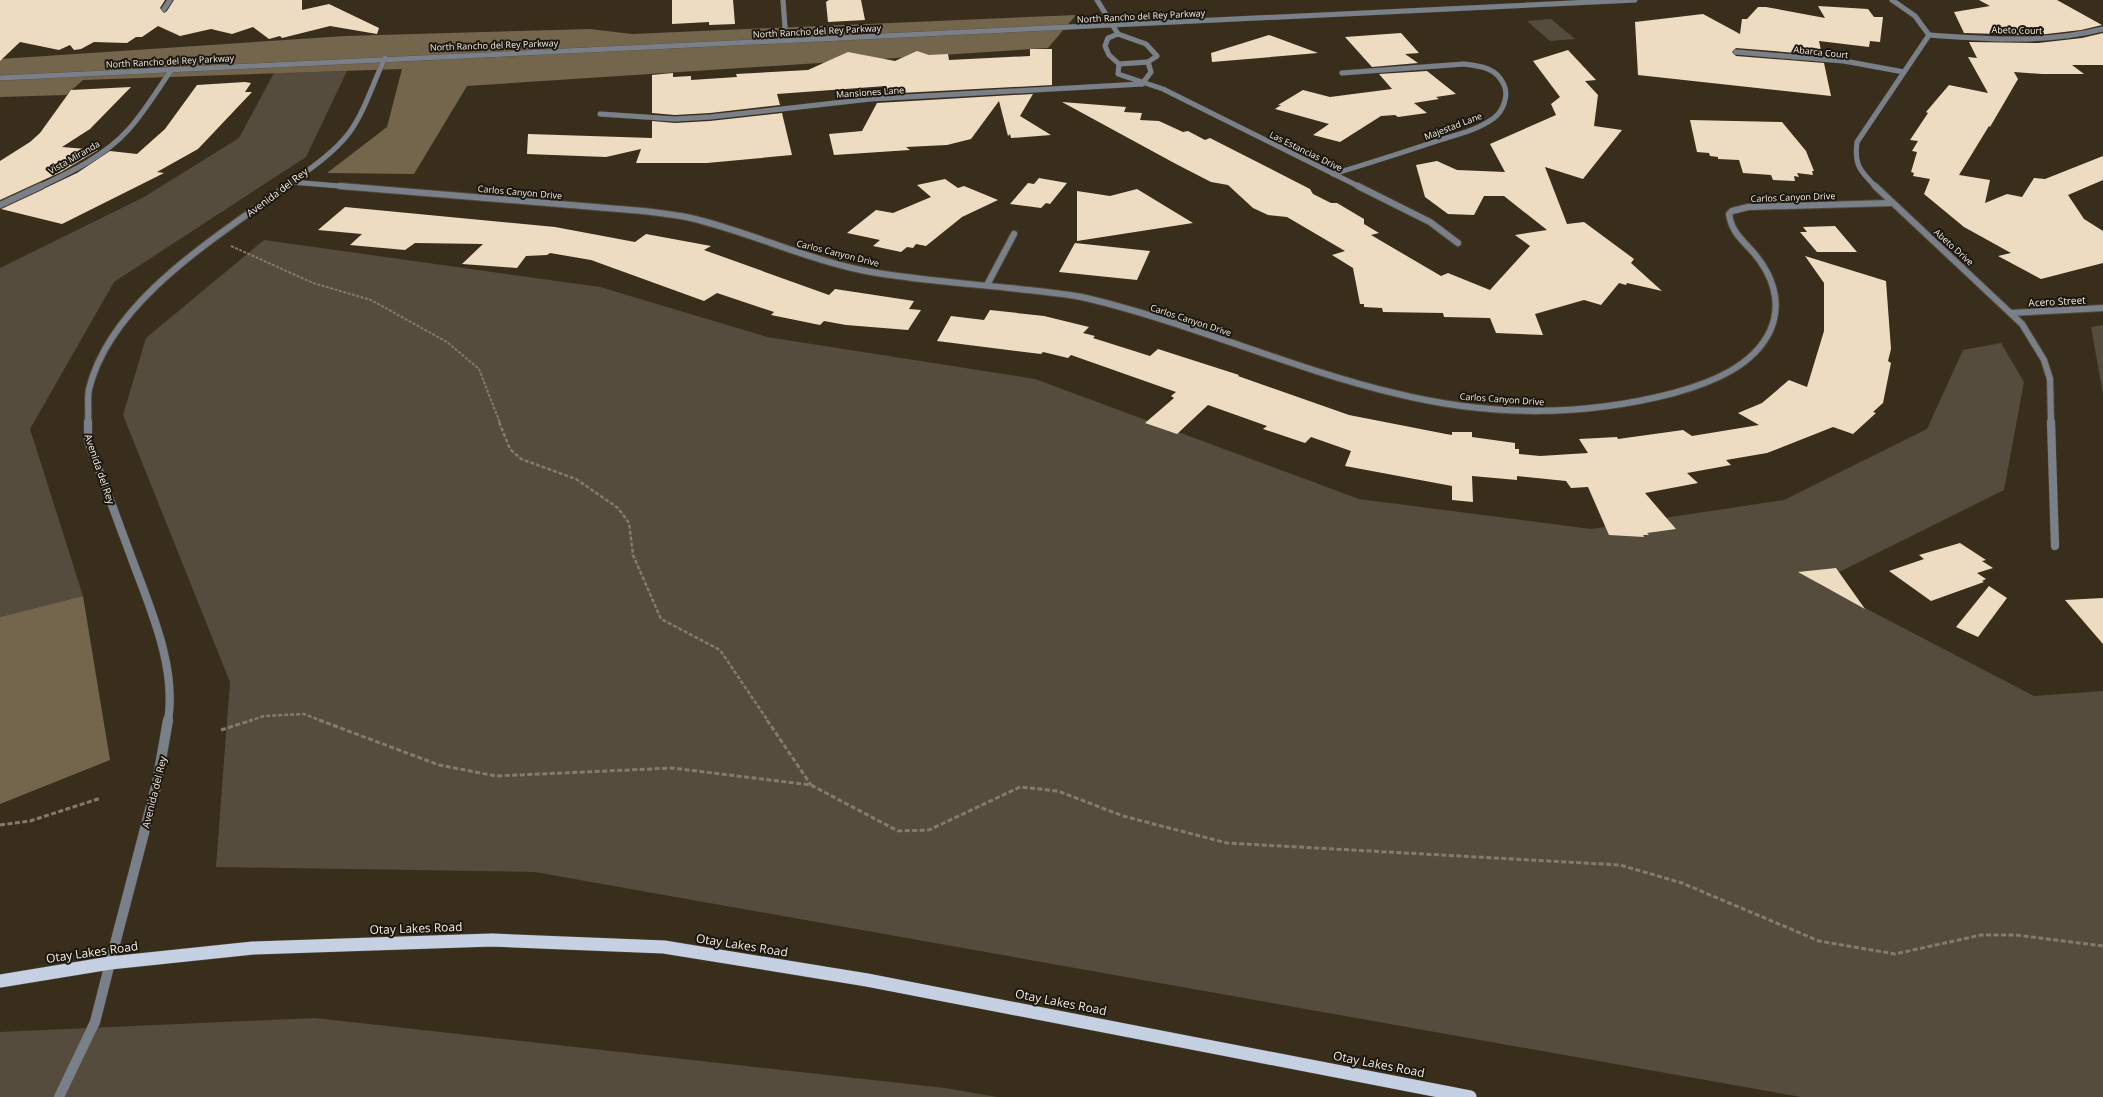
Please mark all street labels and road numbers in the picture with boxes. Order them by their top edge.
street label: North Rancho del Rey Parkway [1076,6,1206,26]
street label: North Rancho del Rey Parkway [752,21,882,41]
street label: Abeto Court [1992,23,2042,37]
street label: North Rancho del Rey Parkway [430,36,559,54]
street label: Abarca Court [1793,43,1849,61]
street label: North Rancho del Rey Parkway [105,51,235,71]
street label: Mansiones Lane [836,83,904,101]
street label: Majestad Lane [1422,109,1484,143]
street label: Las Estancias Drive [1267,128,1345,174]
street label: Vista Miranda [46,137,102,177]
street label: Avenida del Rey [243,164,311,220]
street label: Carlos Canyon Drive [477,182,563,202]
street label: Carlos Canyon Drive [1750,189,1836,205]
street label: Abeto Drive [1931,226,1977,268]
street label: Carlos Canyon Drive [795,236,881,270]
street label: Acero Street [2028,292,2086,309]
street label: Carlos Canyon Drive [1149,301,1233,339]
street label: Carlos Canyon Drive [1459,390,1545,408]
street label: Avenida del Rey [81,432,119,507]
street label: Avenida del Rey [138,754,170,829]
street label: Otay Lakes Road [369,918,463,938]
street label: Otay Lakes Road [695,929,789,961]
street label: Otay Lakes Road [45,937,139,967]
street label: Otay Lakes Road [1014,985,1108,1019]
street label: Otay Lakes Road [1332,1047,1426,1081]

